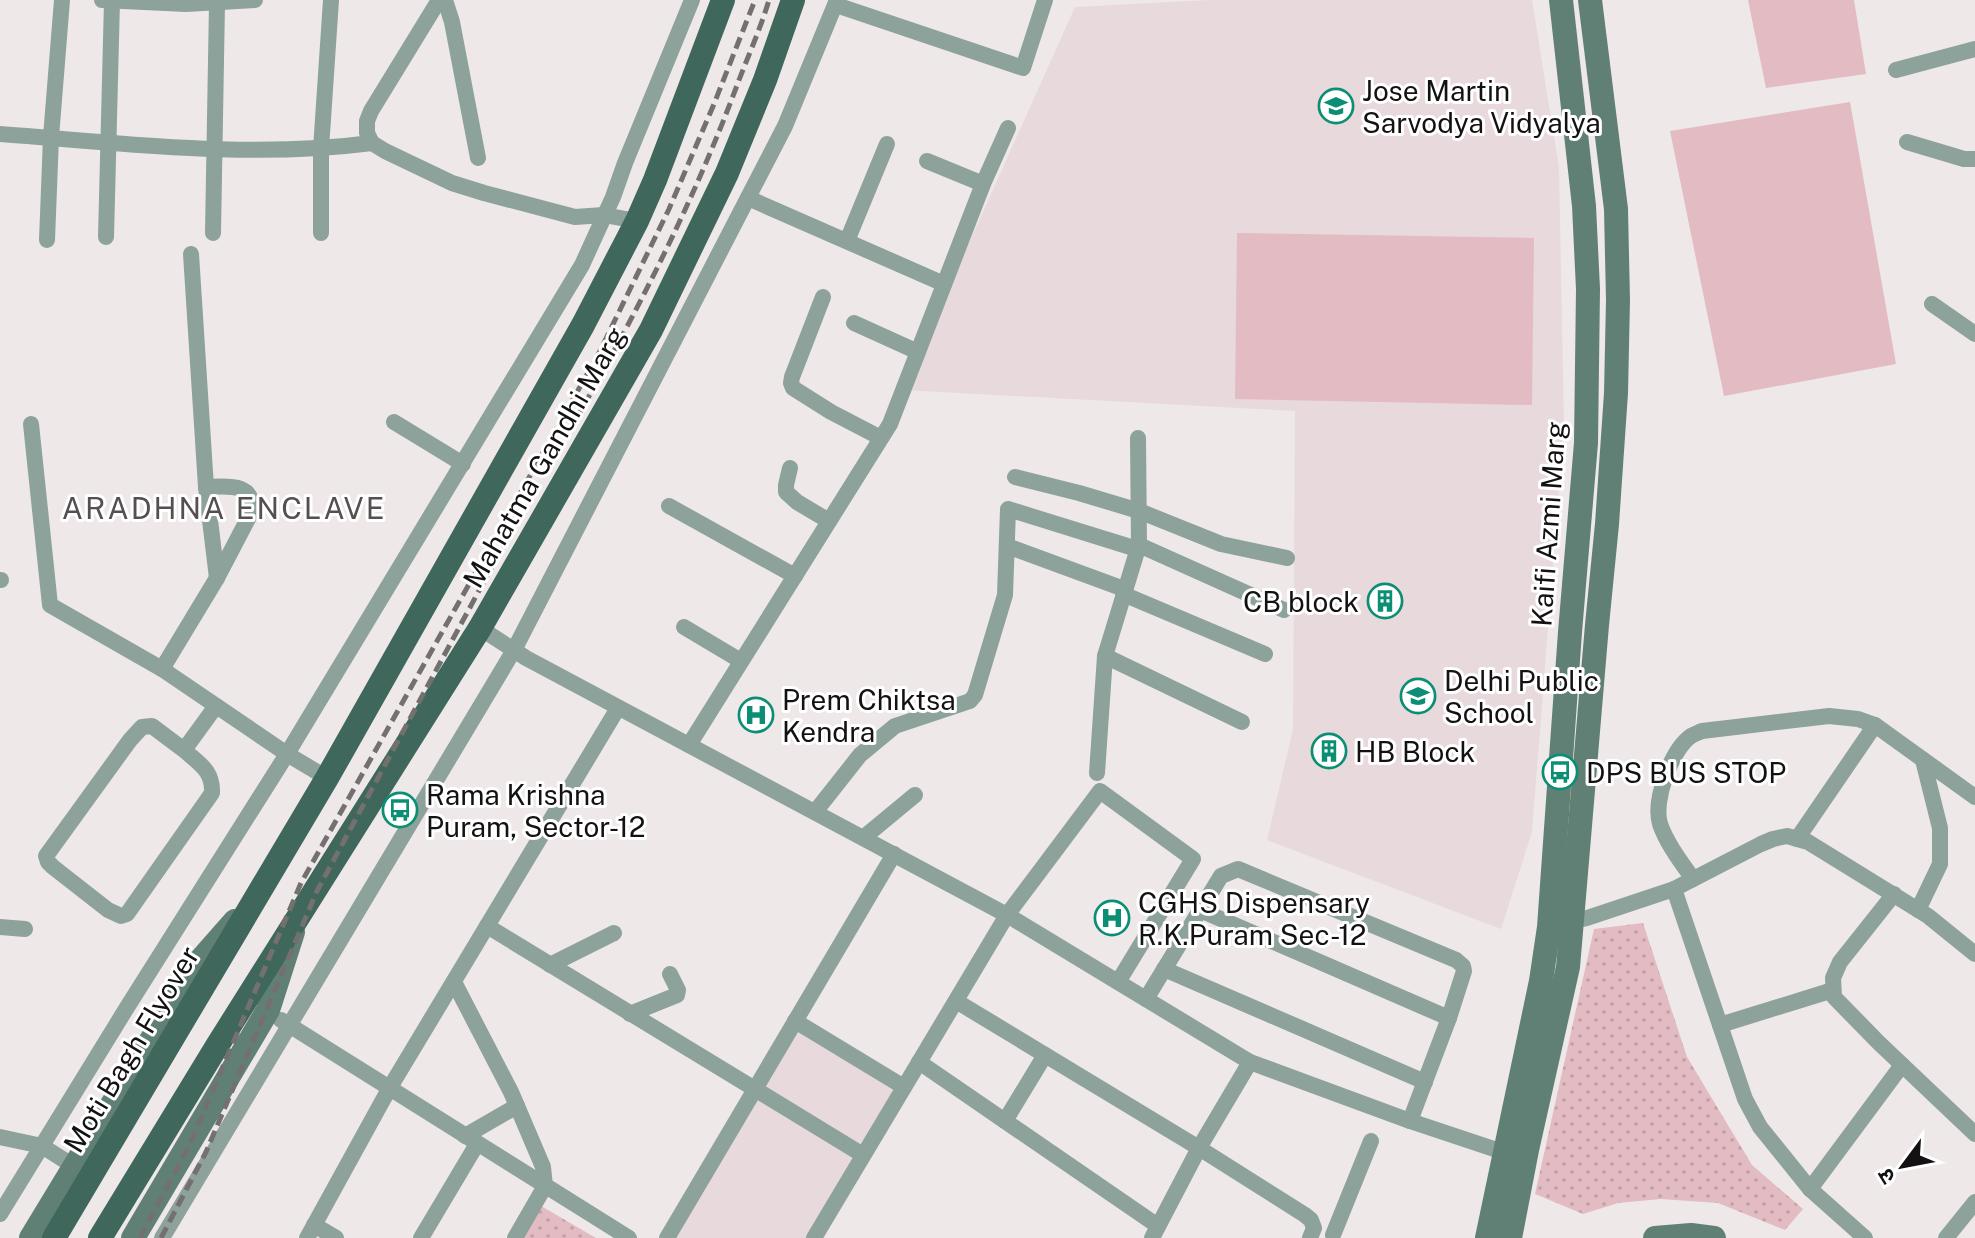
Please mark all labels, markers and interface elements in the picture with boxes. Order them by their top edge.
place label: Jose Martin Sarvodya Vidyalya [1362,74,1601,139]
school or university icon: Jose Martin Sarvodya Vidyalya [1317,87,1355,125]
street label: Mahatma Gandhi Marg [456,321,632,593]
street label: Kaifi Azmi Marg [1524,420,1572,628]
district label: ARADHNA ENCLAVE [62,490,386,526]
building icon: CB block [1366,582,1404,620]
place label: CB block [1243,585,1359,618]
place label: Delhi Public School [1444,664,1599,729]
school or university icon: Delhi Public School [1399,677,1437,715]
place label: Prem Chiktsa Kendra [782,683,956,748]
hospital icon: Prem Chiktsa Kendra [737,696,775,734]
building icon: HB Block [1310,732,1348,770]
place label: HB Block [1355,735,1475,768]
bus stop icon: DPS BUS STOP [1541,753,1579,791]
place label: DPS BUS STOP [1586,756,1786,789]
place label: Rama Krishna Puram, Sector-12 [426,778,645,843]
bus stop icon: Rama Krishna Puram, Sector-12 [381,791,419,829]
place label: CGHS Dispensary R.K.Puram Sec-12 [1138,886,1370,951]
hospital icon: CGHS Dispensary R.K.Puram Sec-12 [1093,899,1131,937]
street label: Moti Bagh Flyover [56,940,206,1158]
north arrow [1863,1126,1943,1206]
text: उ [1871,1163,1900,1189]

